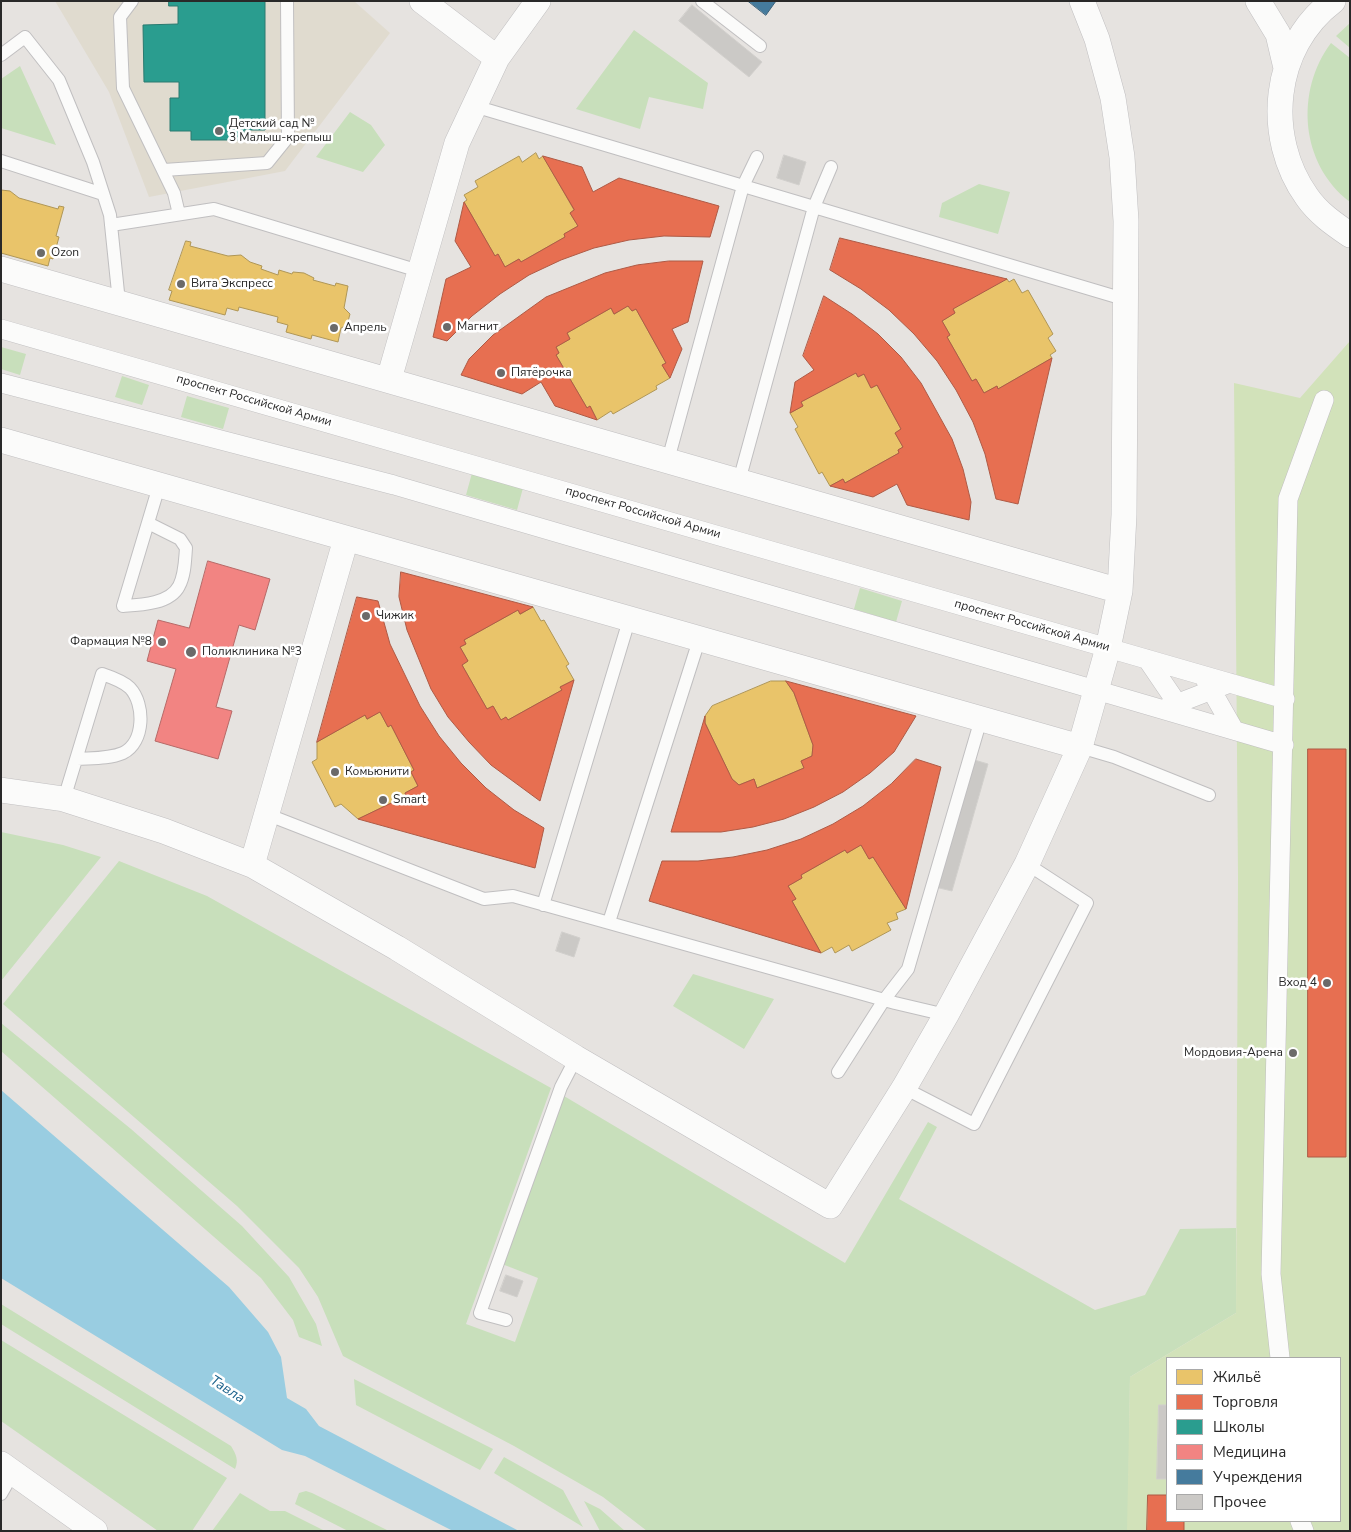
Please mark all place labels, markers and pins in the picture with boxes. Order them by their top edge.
place label: Детский сад № 3 Малыш-крепыш [229,117,332,145]
marker: Детский сад № 3 Малыш-крепыш [213,125,225,137]
place label: Ozon [51,246,79,260]
marker: Ozon [35,247,47,259]
place label: Вита Экспресс [191,277,273,291]
marker: Вита Экспресс [175,278,187,290]
place label: Магнит [457,320,498,334]
place label: Апрель [344,321,387,335]
marker: Магнит [441,321,453,333]
marker: Апрель [328,322,340,334]
place label: Пятёрочка [511,366,572,380]
marker: Пятёрочка [495,367,507,379]
place label: Чижик [376,609,414,623]
marker: Чижик [360,610,372,622]
place label: Фармация №8 [70,635,152,649]
marker: Фармация №8 [156,636,168,648]
marker: Поликлиника №3 [184,645,198,659]
place label: Поликлиника №3 [202,645,302,659]
place label: Комьюнити [345,765,409,779]
marker: Комьюнити [329,766,341,778]
place label: Smart [393,793,426,807]
marker: Smart [377,794,389,806]
place label: Вход 4 [1278,976,1317,990]
marker: Вход 4 [1321,977,1333,989]
place label: Мордовия-Арена [1184,1046,1283,1060]
marker: Мордовия-Арена [1287,1047,1299,1059]

